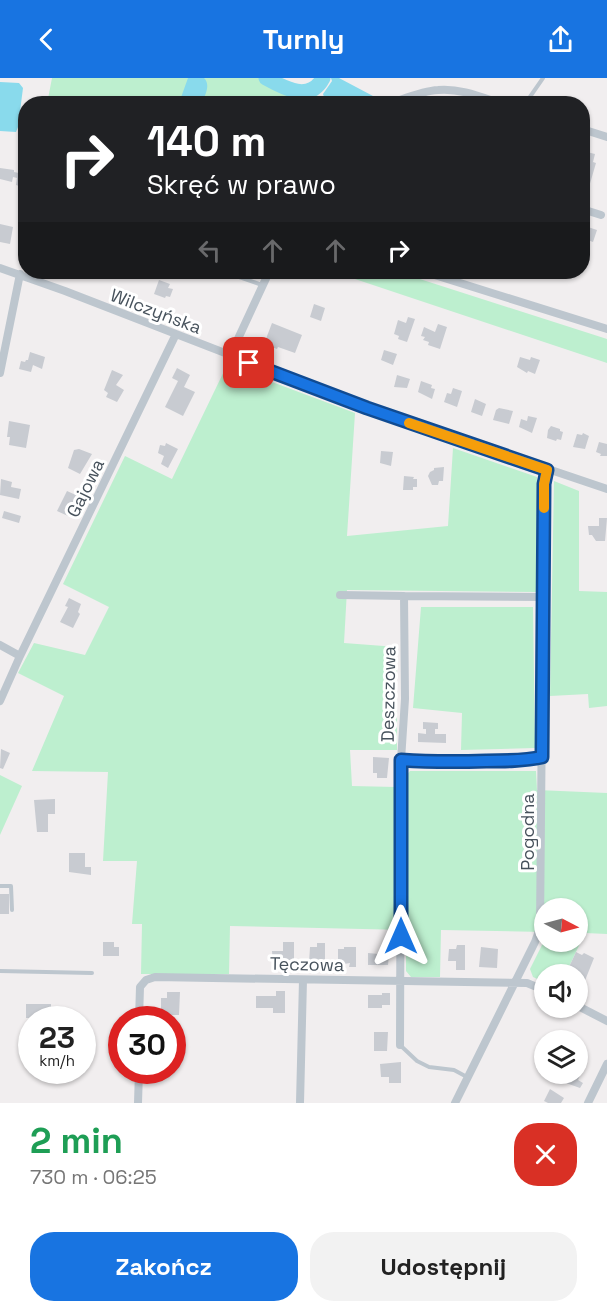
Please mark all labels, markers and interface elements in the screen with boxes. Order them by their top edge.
text: Turnly [263,22,344,57]
icon: back [30,23,63,56]
icon: share [544,23,577,56]
text: 140 m [147,115,266,168]
icon: right [48,120,126,198]
text: Skręć w prawo [147,167,336,202]
icon: left [193,234,226,267]
icon: ahead [256,234,289,267]
icon: ahead [319,234,352,267]
icon: right [382,234,415,267]
street label: Wilczyńska [107,283,205,339]
pin [223,337,274,388]
icon: arrive [232,346,265,379]
street label: Gajowa [61,455,109,521]
street label: Deszczowa [376,646,400,742]
street label: Pogodna [516,793,539,871]
north arrow [534,898,588,952]
map controls [534,898,588,1084]
position arrow [369,904,433,968]
street label: Tęczowa [270,952,344,976]
button: sound [534,964,588,1018]
speed limit sign: 30 [108,1006,186,1084]
text: 23 [39,1018,75,1057]
button: layers [534,1030,588,1084]
text: km/h [39,1051,75,1070]
text: 2 min [30,1118,123,1164]
button: close [514,1123,577,1186]
text: 730 m · 06:25 [30,1164,157,1190]
button: Zakończ [30,1232,298,1301]
button: Udostępnij [310,1232,577,1301]

